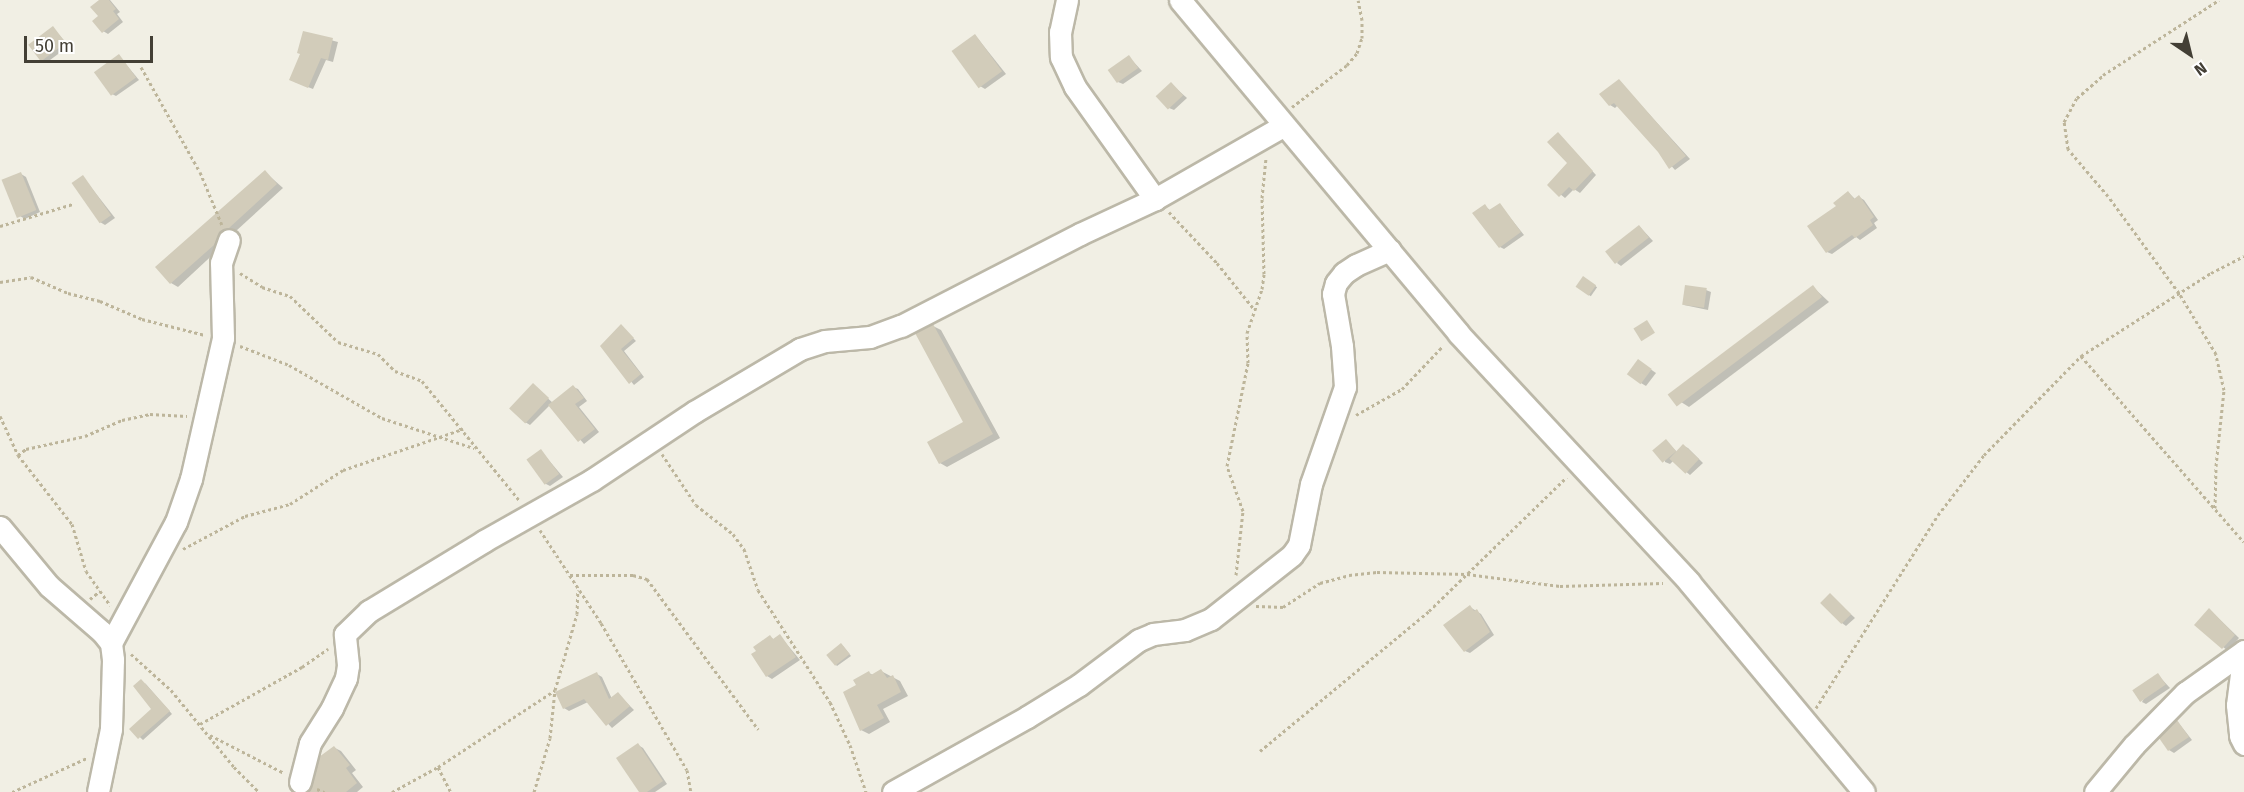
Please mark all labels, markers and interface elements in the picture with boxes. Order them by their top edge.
scale bar [27,24,156,62]
north arrow [2160,24,2220,84]
text: 50 m [35,35,74,57]
text: N [2191,58,2210,80]

